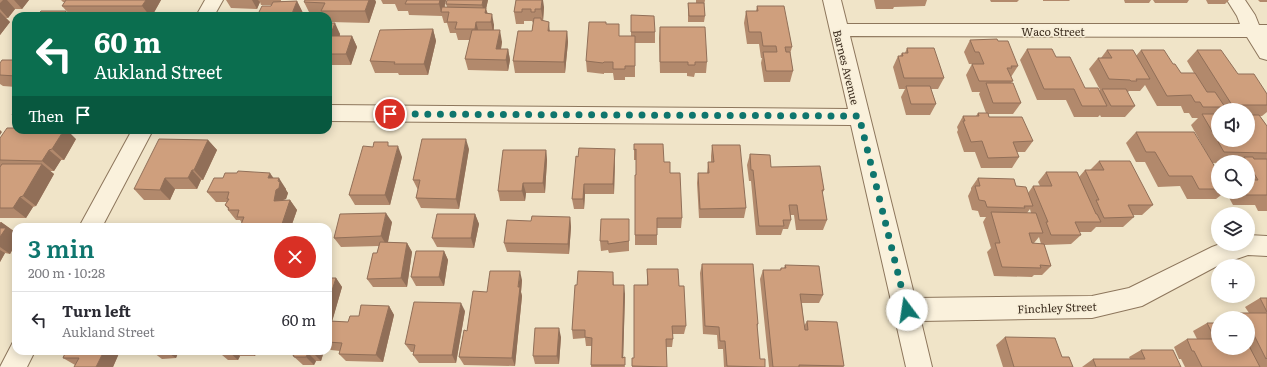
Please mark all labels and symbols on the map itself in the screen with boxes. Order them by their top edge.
street label: Waco Street [1021,23,1085,39]
street label: Barnes Avenue [830,28,864,106]
pin [373,97,407,131]
position arrow [886,289,928,331]
street label: Finchley Street [1017,298,1098,316]

